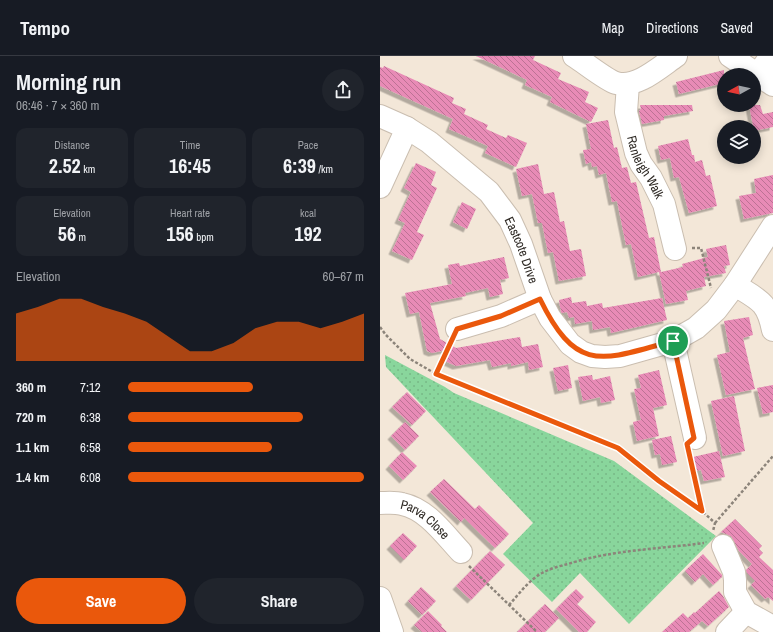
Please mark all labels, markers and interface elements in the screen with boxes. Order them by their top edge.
text: Tempo [20,15,70,41]
text: Map [602,19,624,37]
text: Directions [646,19,698,37]
text: Saved [720,19,753,37]
text: Morning run [16,67,121,97]
north arrow [717,68,761,112]
map controls [717,68,761,164]
button: share [322,69,364,111]
text: 06:46 · 7 × 360 m [16,97,99,114]
button: layers [717,120,761,164]
street label: Ranleigh Walk [624,134,669,202]
text: Distance [54,138,90,152]
text: Time [180,138,200,152]
text: Pace [298,138,318,152]
text: 2.52 [49,152,81,179]
text: 16:45 [169,152,211,179]
text: 6:39 [283,152,316,179]
text: km [81,162,95,176]
text: /km [316,162,333,176]
text: Elevation [53,206,91,220]
text: Heart rate [170,206,210,220]
text: kcal [300,206,316,220]
street label: Eastcote Drive [501,214,542,285]
text: 56 [58,220,76,247]
text: 156 [166,220,194,247]
text: 192 [294,220,322,247]
text: m [76,230,86,244]
text: bpm [194,230,214,244]
text: Elevation [16,268,60,285]
text: 60–67 m [323,268,364,285]
pin [656,324,690,358]
icon: arrive [662,330,684,352]
text: 360 m [16,379,46,396]
text: 7:12 [80,379,101,396]
text: 720 m [16,409,46,426]
text: 6:38 [80,409,101,426]
text: 1.1 km [16,439,49,456]
text: 6:58 [80,439,101,456]
text: 1.4 km [16,469,49,486]
text: 6:08 [80,469,101,486]
street label: Parva Close [399,495,454,543]
button: Save [16,578,186,624]
button: Share [194,578,364,624]

